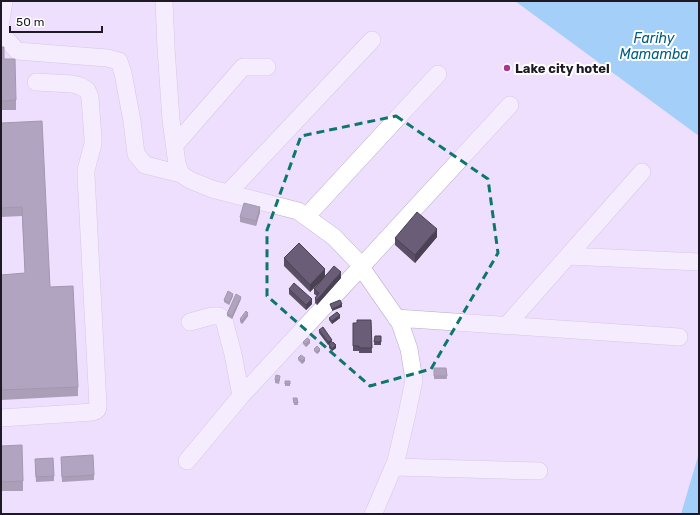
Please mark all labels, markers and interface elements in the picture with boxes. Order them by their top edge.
scale bar [10,8,102,34]
text: 50 m [16,15,44,29]
water label: Farihy Mamamba [619,30,689,63]
place label: Lake city hotel [515,61,610,76]
marker: Lake city hotel [502,63,512,73]

